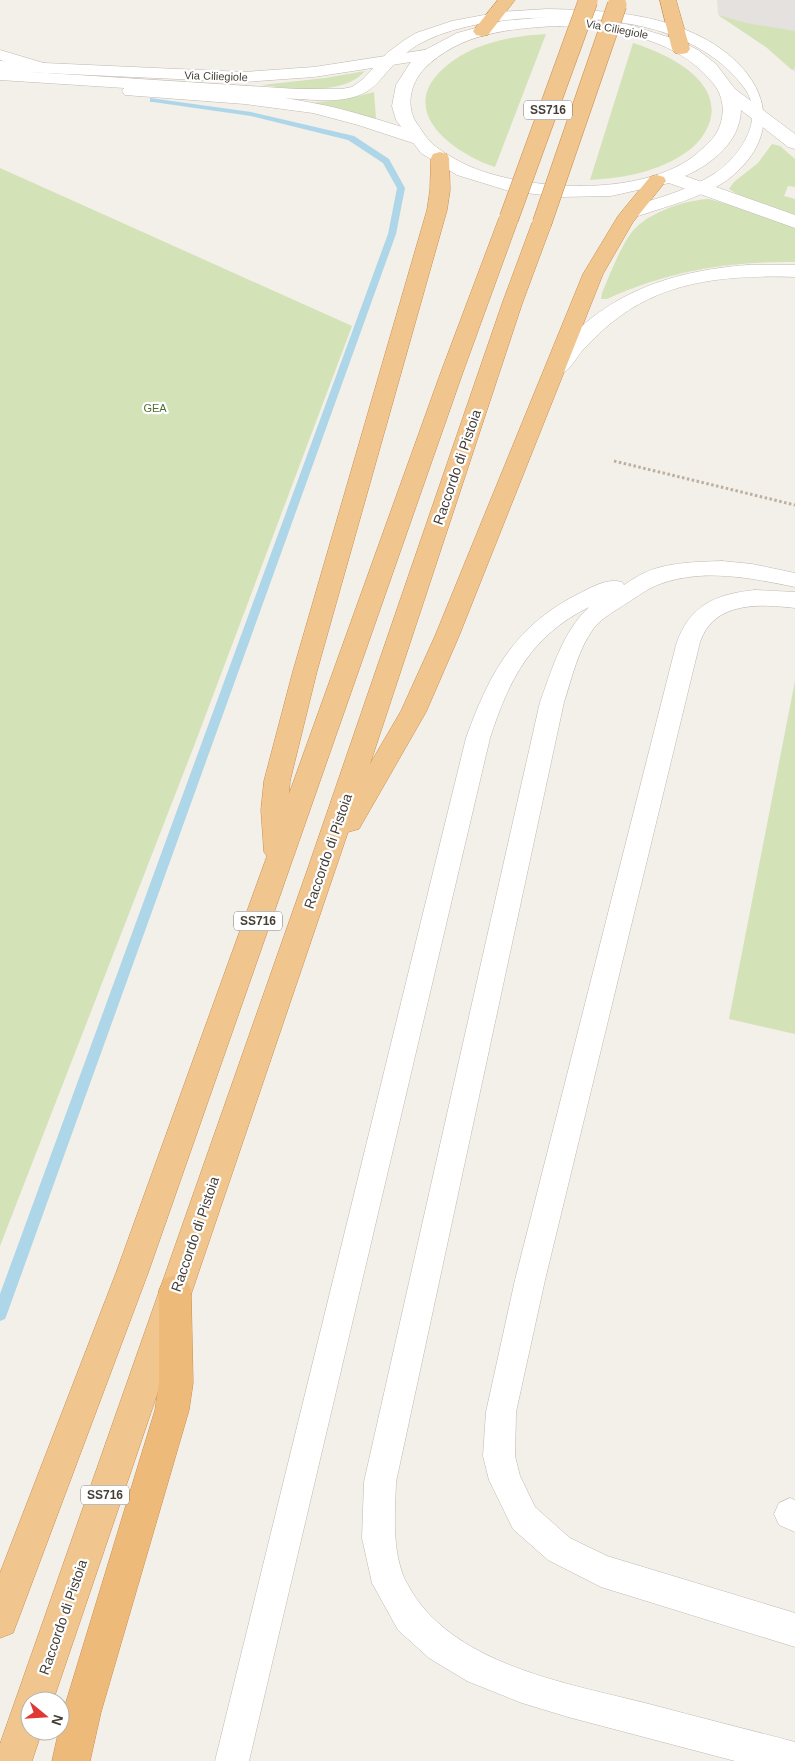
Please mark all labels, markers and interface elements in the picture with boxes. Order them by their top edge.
street label: Via Ciliegiole [585,17,649,41]
street label: Via Ciliegiole [184,69,248,83]
road number: SS716 [524,100,572,120]
park label: GEA [143,402,167,414]
street label: Raccordo di Pistoia [430,407,484,527]
street label: Raccordo di Pistoia [301,791,355,911]
road number: SS716 [234,911,282,930]
street label: Raccordo di Pistoia [168,1174,222,1294]
road number: SS716 [81,1486,129,1504]
street label: Raccordo di Pistoia [36,1557,90,1677]
north arrow [20,1691,70,1741]
text: N [48,1713,67,1727]

